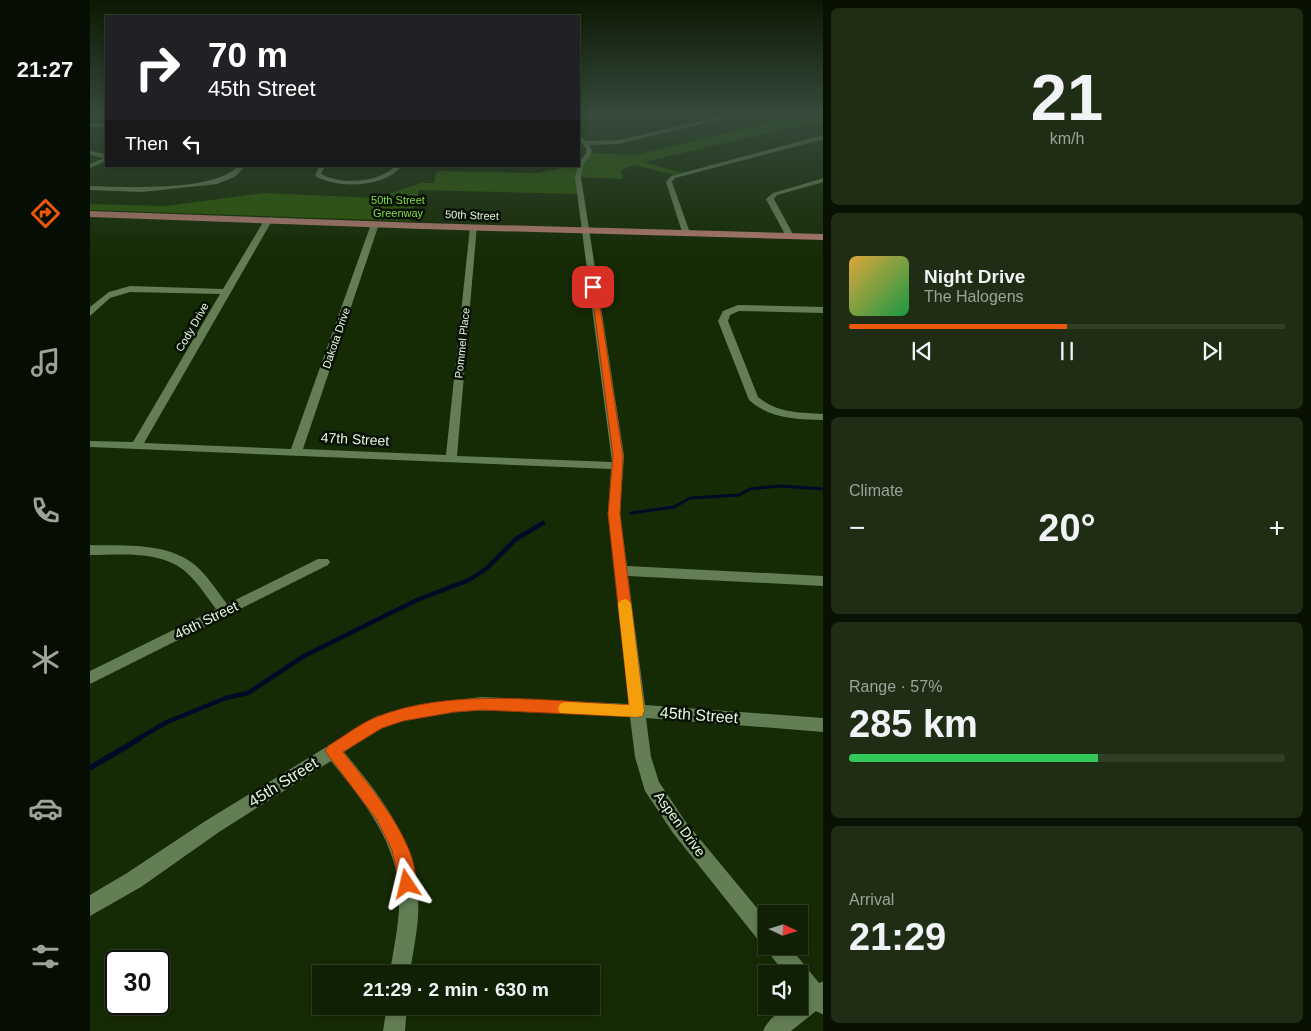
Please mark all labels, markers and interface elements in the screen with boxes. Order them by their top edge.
icon: right [125,35,190,100]
text: 70 m [208,35,288,74]
text: 21:27 [17,57,73,82]
text: 21 [1031,61,1103,134]
text: 45th Street [208,76,316,101]
icon: left [178,130,206,158]
text: km/h [1050,130,1084,147]
text: Then [125,133,168,154]
park label: 50th Street Greenway [371,194,425,219]
icon: directions [28,196,63,231]
street label: 50th Street [445,208,499,222]
pin [572,266,614,308]
text: Night Drive [924,266,1025,287]
icon: arrive [579,273,607,301]
text: The Halogens [924,288,1024,305]
street label: Cody Drive [173,300,211,354]
street label: Dakota Drive [320,306,352,370]
street label: Pommel Place [452,307,472,379]
icon: previous [908,337,936,365]
icon: pause [1053,337,1081,365]
icon: next [1198,337,1226,365]
icon: music [28,345,63,380]
street label: 47th Street [320,429,390,449]
text: Climate [849,482,903,499]
icon: phone [28,493,63,528]
text: 20° [1038,507,1096,549]
text: − [849,512,865,543]
text: + [1269,512,1285,543]
street label: 46th Street [172,598,240,642]
icon: climate [28,642,63,677]
text: Range · 57% [849,678,942,695]
text: 285 km [849,703,978,745]
street label: 45th Street [659,704,739,726]
street label: 45th Street [245,754,321,810]
street label: Aspen Drive [651,788,709,860]
icon: car [28,791,63,826]
position arrow [380,857,432,909]
text: Arrival [849,891,894,908]
north arrow [758,905,808,955]
map controls [758,905,808,1015]
text: 21:29 [849,916,946,958]
icon: filters [28,939,63,974]
speed limit sign: 30 [105,950,170,1015]
button: sound [758,965,808,1015]
text: 21:29 · 2 min · 630 m [363,979,549,1000]

